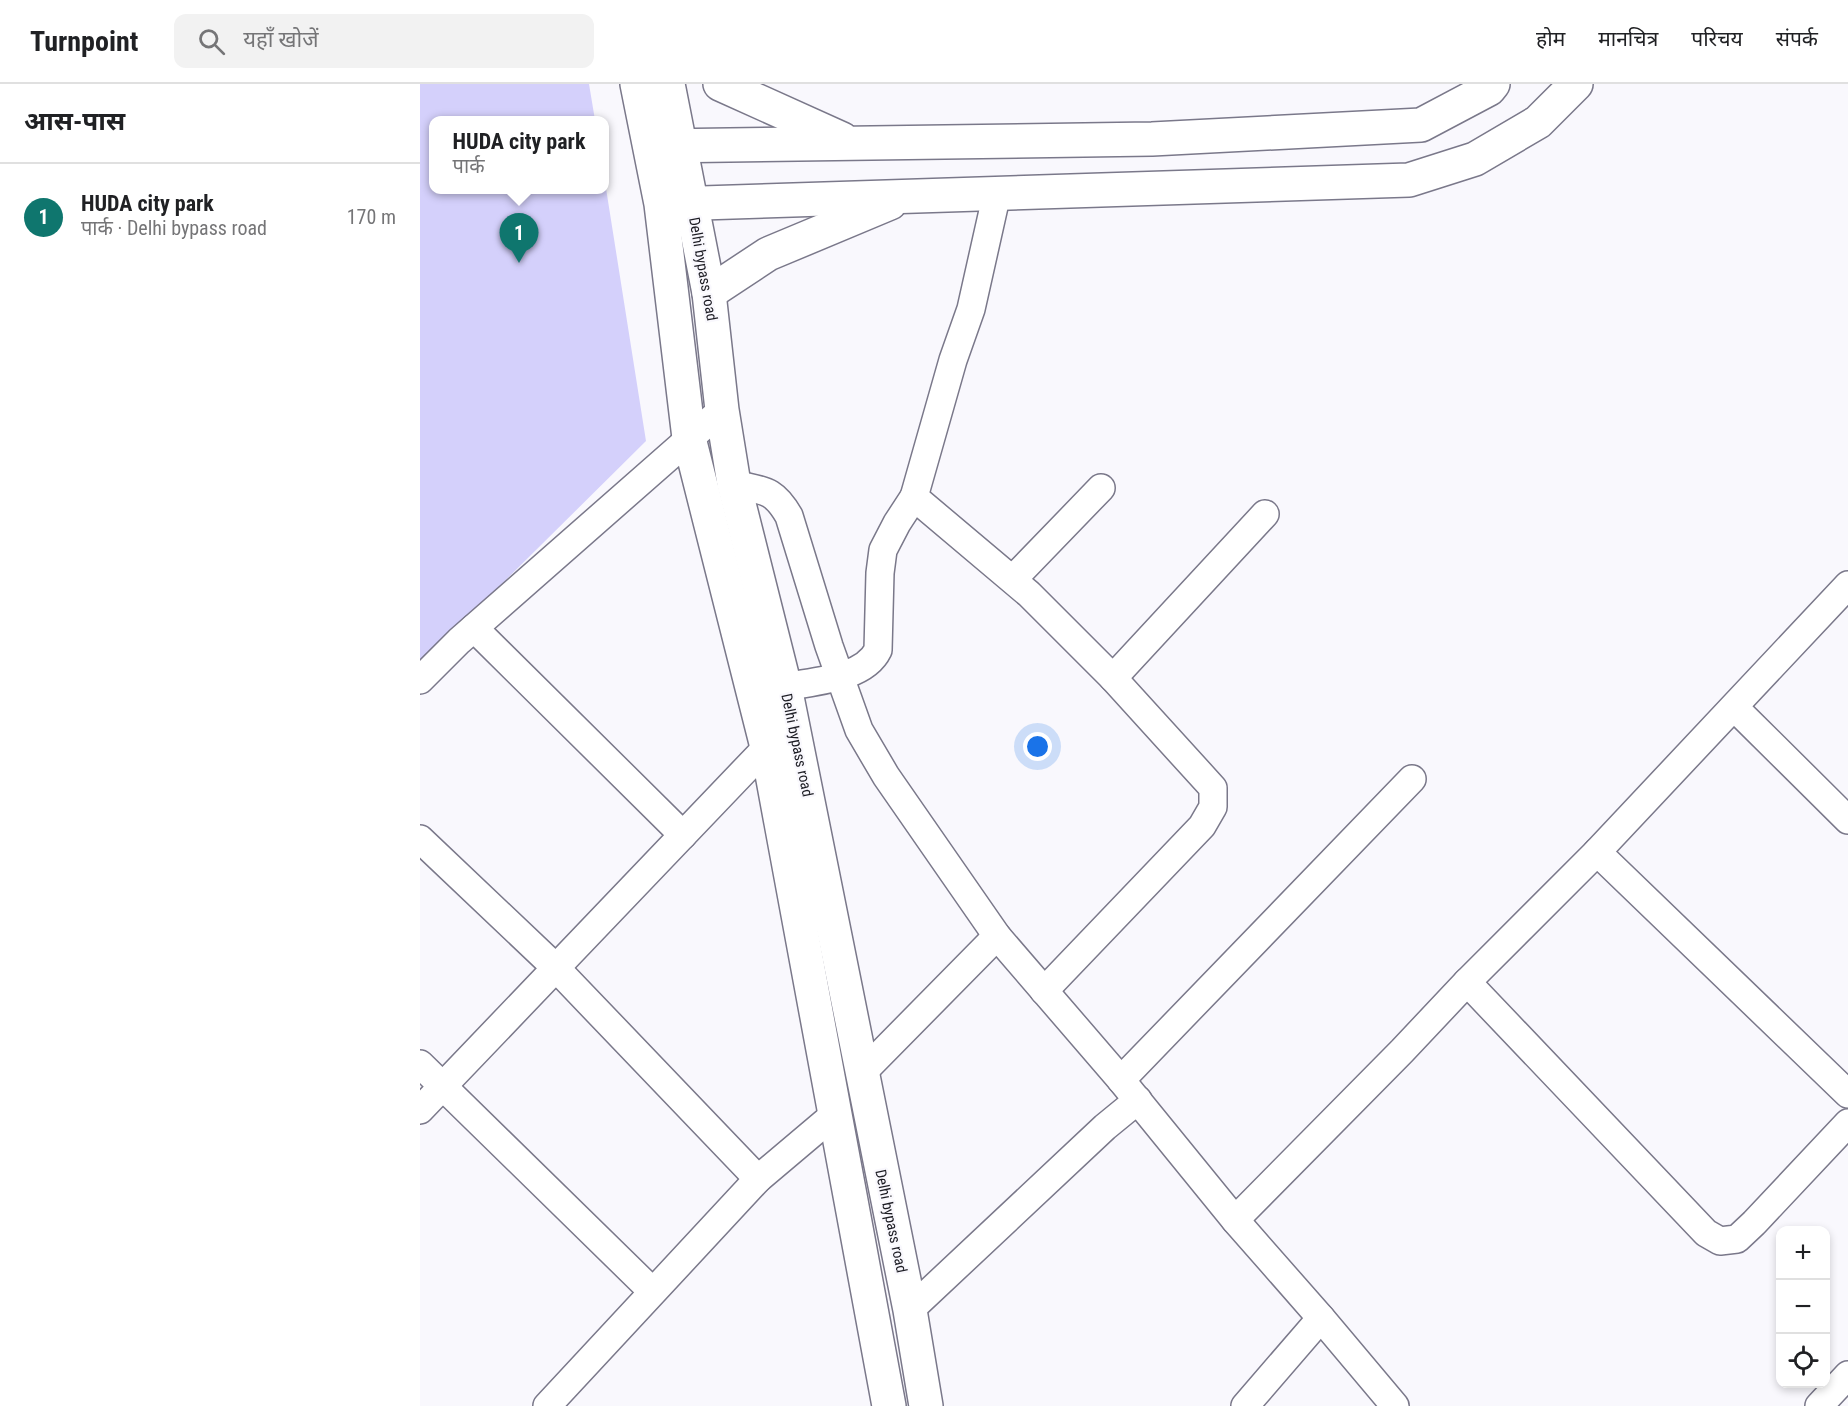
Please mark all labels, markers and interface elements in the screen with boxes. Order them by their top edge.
search box [174,14,594,68]
text: Turnpoint [30,25,138,58]
icon: search [195,25,228,58]
text: यहाँ खोजें [243,27,319,52]
text: होम [1536,27,1565,51]
text: मानचित्र [1598,27,1658,51]
text: परिचय [1691,27,1743,51]
text: संपर्क [1776,27,1818,51]
text: आस-पास [24,106,125,136]
popup [429,116,609,194]
text: HUDA city park [453,129,585,154]
text: पार्क [453,154,485,178]
text: HUDA city park [81,191,214,216]
text: 1 [38,205,49,229]
text: 170 m [347,205,396,229]
pin: 1 [500,214,538,263]
text: पार्क · Delhi bypass road [81,216,267,240]
street label: Delhi bypass road [685,216,721,322]
street label: Delhi bypass road [777,692,817,798]
your location [1023,732,1052,761]
street label: Delhi bypass road [871,1168,911,1274]
map controls [1776,1226,1830,1388]
button: + [1776,1226,1830,1280]
button: − [1776,1280,1830,1334]
button: locate [1776,1334,1830,1388]

